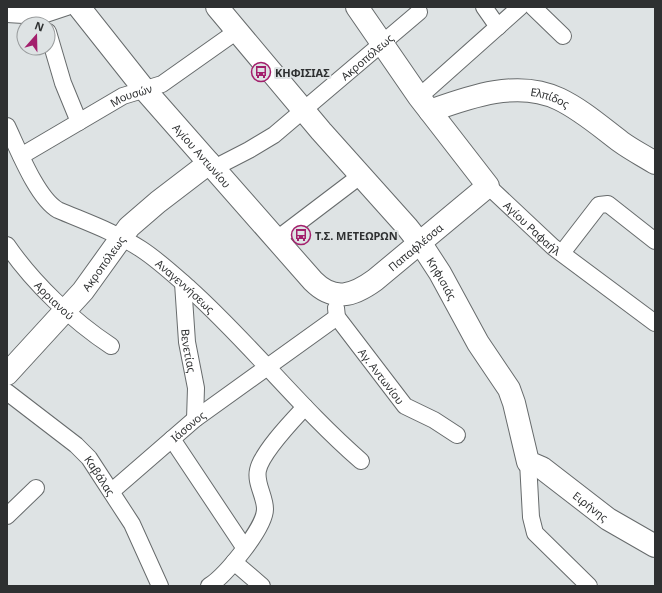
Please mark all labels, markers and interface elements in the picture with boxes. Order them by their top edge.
north arrow [16,16,56,56]
text: N [33,18,46,35]
street label: Ακροπόλεως [337,30,396,83]
bus stop icon: ΚΗΦΙΣΙΑΣ [250,61,272,83]
place label: ΚΗΦΙΣΙΑΣ [275,65,330,80]
street label: Μουσών [107,80,154,110]
street label: Ελπίδος [530,83,573,111]
street label: Αγίου Αντωνίου [170,120,235,191]
street label: Αγίου Ραφαήλ [501,197,564,258]
street label: Παπαφλέσσα [385,219,446,274]
bus stop icon: Τ.Σ. ΜΕΤΕΩΡΩΝ [290,224,312,246]
place label: Τ.Σ. ΜΕΤΕΩΡΩΝ [315,228,398,243]
street label: Ακροπόλεως [78,232,128,294]
street label: Κηφισιάς [424,254,461,302]
street label: Αναγεννήσεως [153,255,218,316]
street label: Αρριανού [32,278,78,323]
street label: Βενετίας [179,328,200,374]
street label: Αγ. Αντωνίου [356,345,408,407]
street label: Ιάσονος [167,407,208,445]
street label: Καβάλας [82,452,119,498]
street label: Ειρήνης [570,487,612,524]

